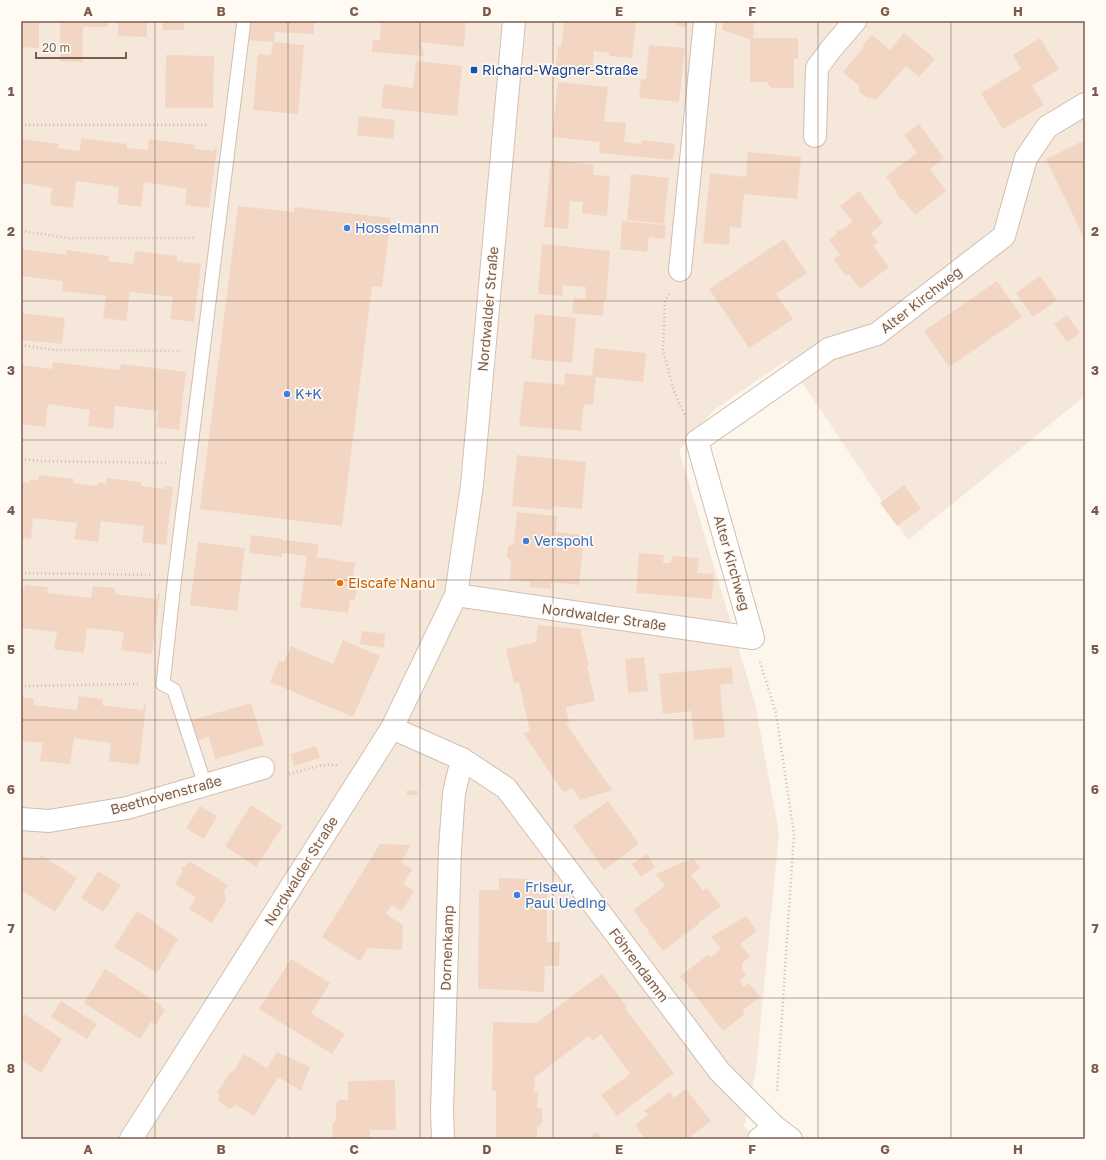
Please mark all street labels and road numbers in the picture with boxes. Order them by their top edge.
street label: Nordwalder Straße [474,246,501,372]
street label: Alter Kirchweg [877,263,965,337]
street label: Alter Kirchweg [711,513,754,613]
street label: Nordwalder Straße [541,599,668,634]
street label: Beethovenstraße [108,771,223,818]
street label: Nordwalder Straße [260,813,341,929]
street label: Dornenkamp [437,905,456,991]
street label: Föhrendamm [606,924,673,1005]

